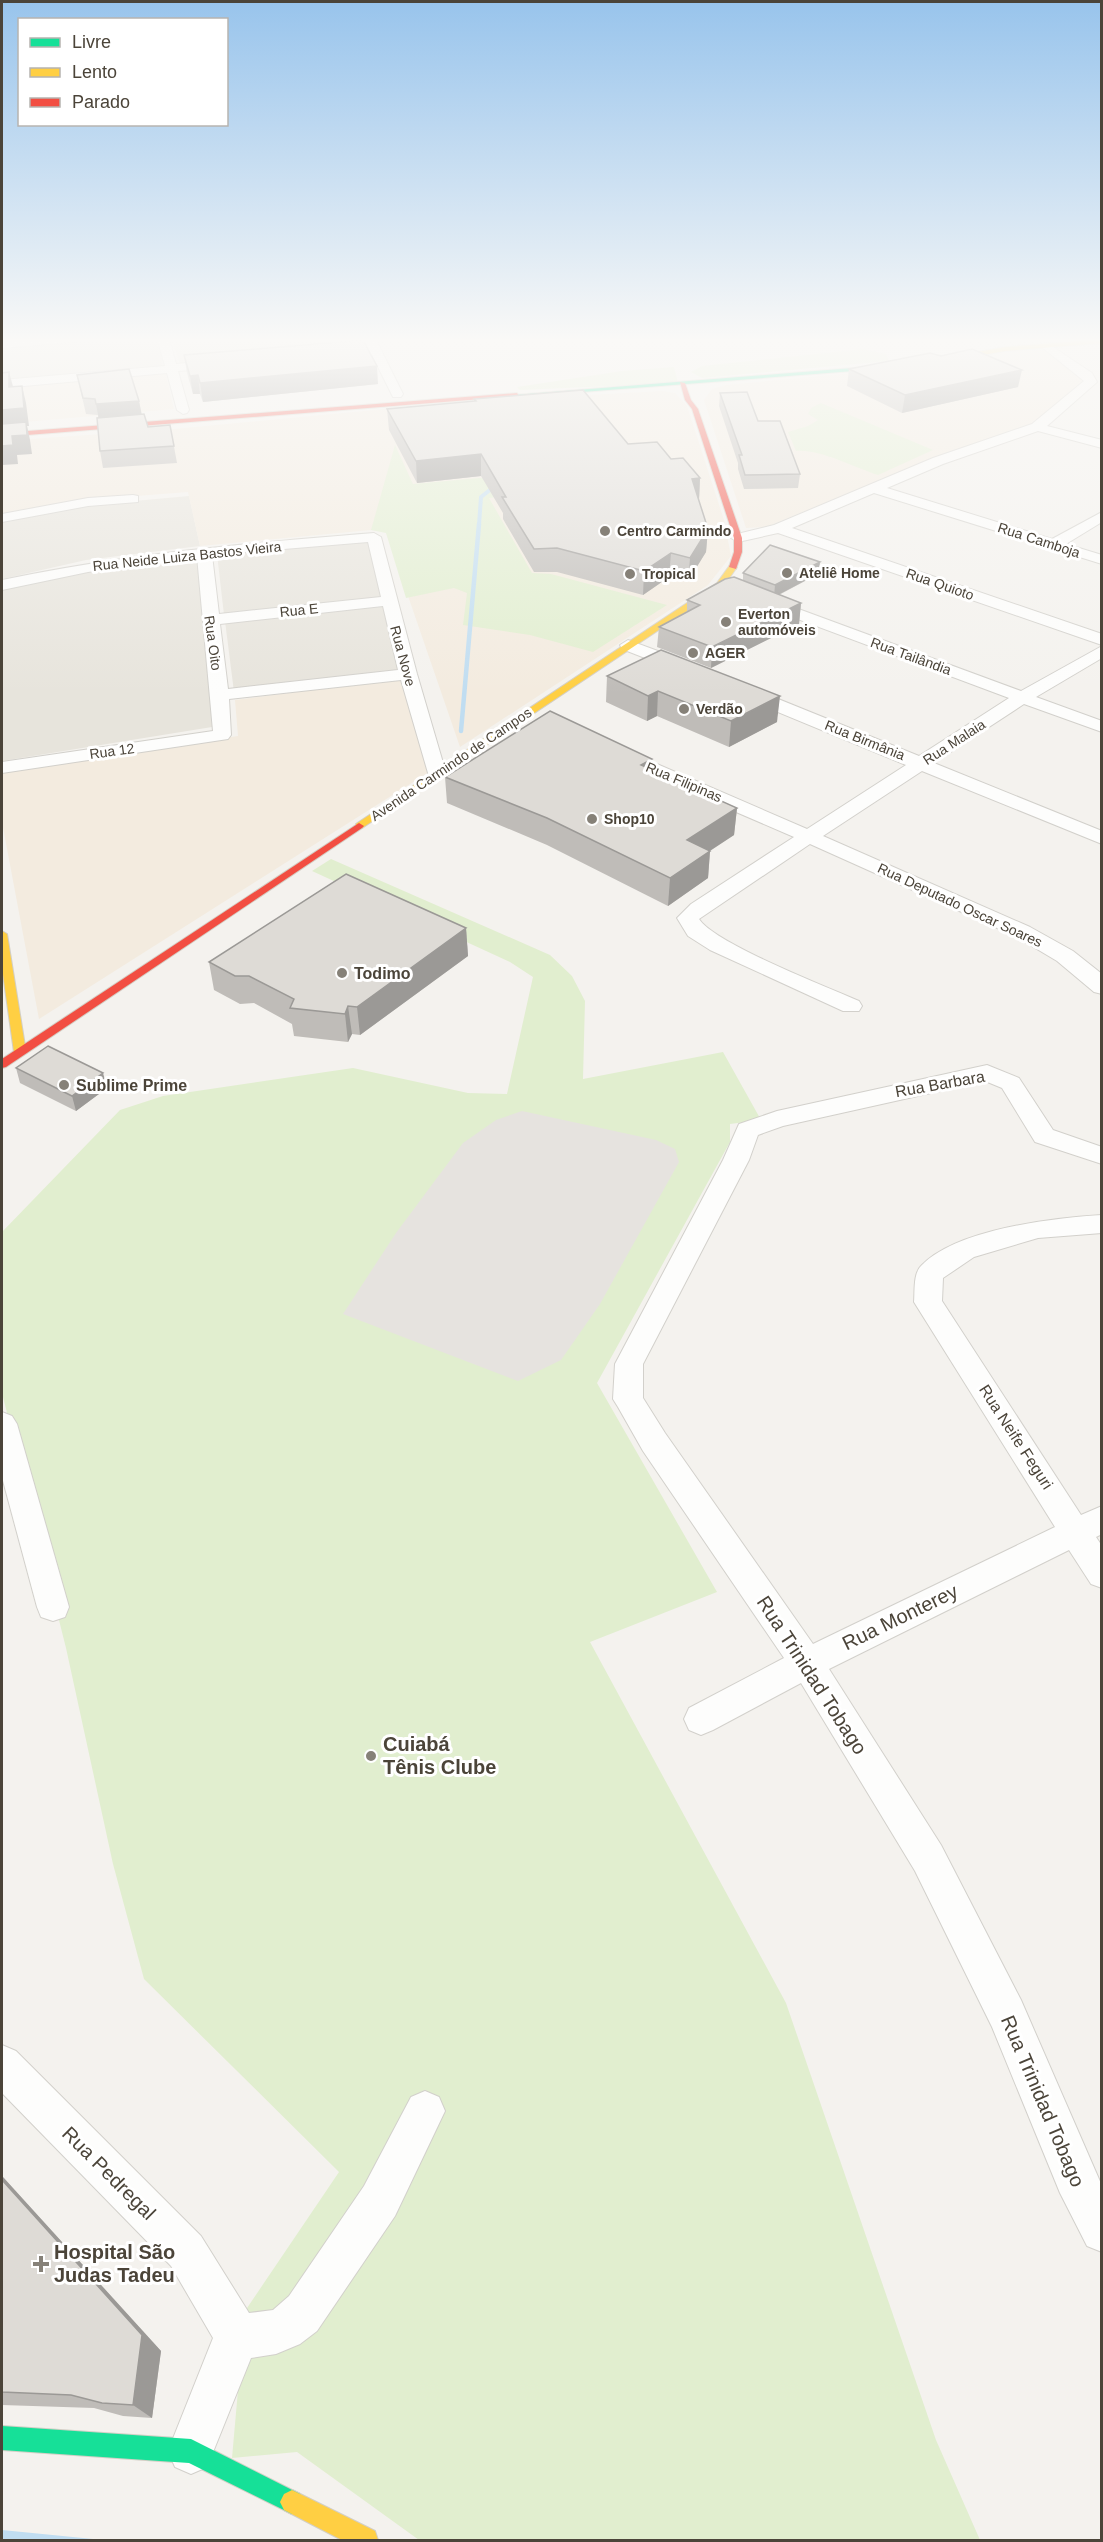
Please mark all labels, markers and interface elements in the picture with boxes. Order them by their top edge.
legend [18,18,228,126]
text: Livre [72,32,111,52]
text: Lento [72,62,117,82]
text: Parado [72,92,130,112]
street label: Rua Camboja [996,519,1082,561]
place label: Centro Carmindo [617,523,731,539]
marker: Centro Carmindo [598,524,612,538]
street label: Rua Neide Luiza Bastos Vieira [92,538,282,574]
place label: Ateliê Home [799,565,880,581]
street label: Rua Quioto [904,565,976,603]
place label: Tropical [642,566,696,582]
marker: Ateliê Home [780,566,794,580]
marker: Tropical [623,567,637,581]
street label: Rua E [279,600,319,620]
place label: Everton automóveis [738,606,816,638]
street label: Rua Oito [201,615,225,672]
marker: Everton automóveis [719,615,733,629]
street label: Rua Nove [387,624,419,688]
street label: Rua Tailândia [869,634,954,678]
place label: AGER [705,645,745,661]
marker: AGER [686,646,700,660]
place label: Verdão [696,701,743,717]
marker: Verdão [677,702,691,716]
street label: Avenida Carmindo de Campos [368,704,534,824]
street label: Rua Malaia [920,716,988,768]
street label: Rua Birmânia [823,717,908,763]
street label: Rua 12 [89,740,136,762]
street label: Rua Filipinas [644,759,724,805]
place label: Shop10 [604,811,655,827]
marker: Shop10 [585,812,599,826]
street label: Rua Deputado Oscar Soares [875,860,1045,950]
place label: Todimo [354,965,411,982]
marker: Todimo [335,966,349,980]
street label: Rua Barbara [894,1068,986,1100]
place label: Sublime Prime [76,1077,187,1094]
marker: Sublime Prime [57,1078,71,1092]
street label: Rua Neife Feguri [976,1382,1056,1492]
street label: Rua Monterey [839,1580,961,1654]
street label: Rua Trinidad Tobago [753,1592,871,1758]
place label: Cuiabá Tênis Clube [383,1733,496,1778]
marker: Cuiabá Tênis Clube [364,1749,378,1763]
street label: Rua Trinidad Tobago [997,2012,1089,2190]
street label: Rua Pedregal [58,2122,160,2224]
place label: Hospital São Judas Tadeu [54,2241,175,2286]
marker: Hospital São Judas Tadeu [32,2255,50,2273]

